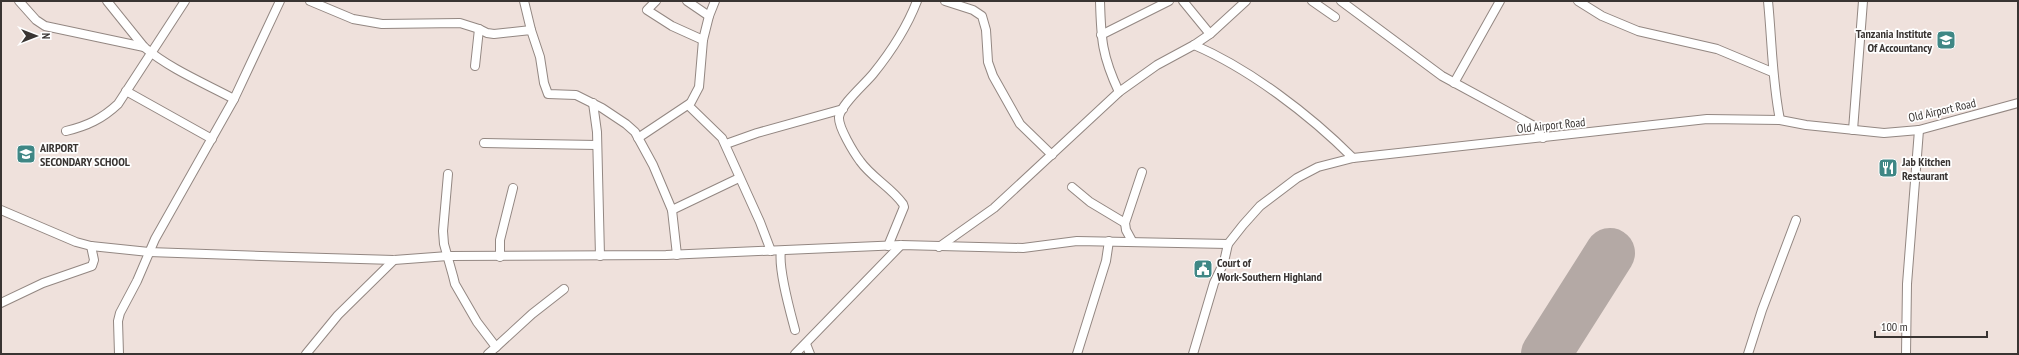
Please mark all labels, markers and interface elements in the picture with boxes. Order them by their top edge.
north arrow [16,16,56,56]
place label: Tanzania Institute Of Accountancy [1856,26,1932,55]
school or university icon: Tanzania Institute Of Accountancy [1935,29,1957,51]
text: N [39,33,53,39]
street label: Old Airport Road [1907,95,1977,125]
street label: Old Airport Road [1516,114,1586,136]
place label: AIRPORT SECONDARY SCHOOL [39,140,130,169]
school or university icon: AIRPORT SECONDARY SCHOOL [15,143,37,165]
place label: Jab Kitchen Restaurant [1901,154,1951,183]
restaurant icon: Jab Kitchen Restaurant [1877,157,1899,179]
place label: Court of Work-Southern Highland [1216,255,1322,284]
public building icon: Court of Work-Southern Highland [1192,258,1214,280]
scale bar [1875,313,1987,339]
text: 100 m [1881,319,1908,334]

